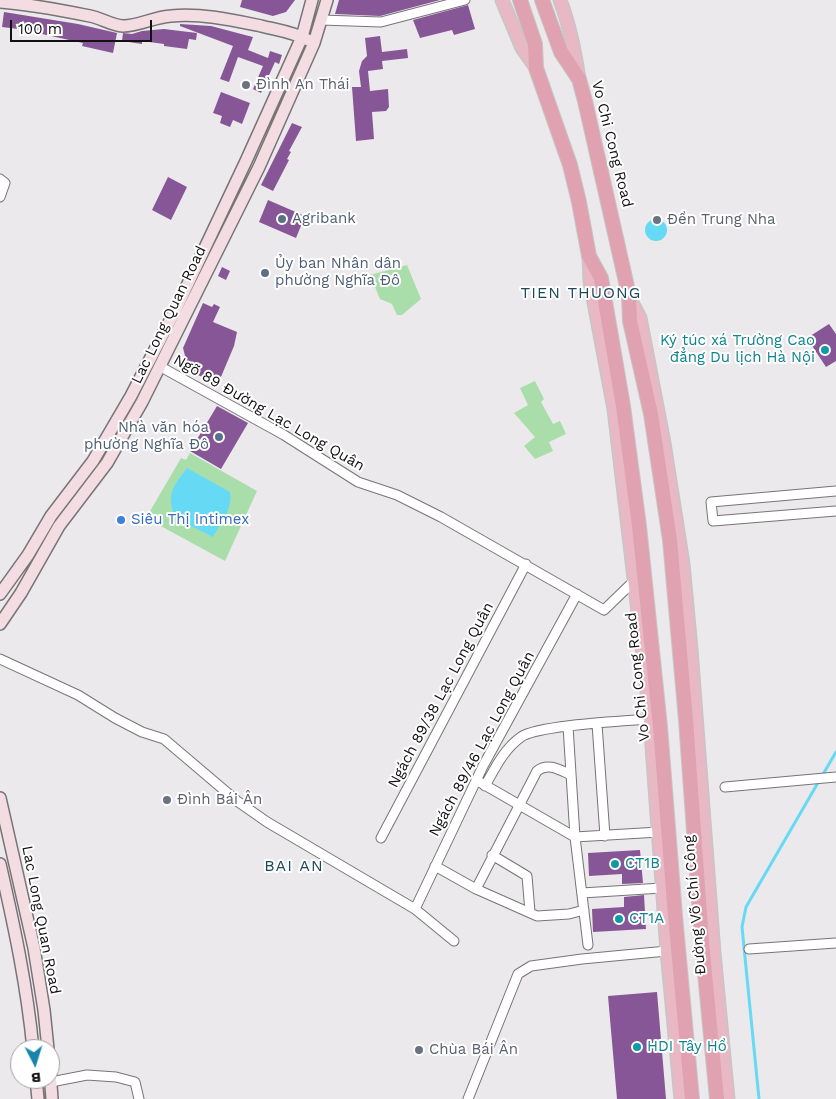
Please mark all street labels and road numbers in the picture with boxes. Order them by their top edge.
street label: Vo Chi Cong Road [588,79,636,209]
street label: Lac Long Quan Road [128,243,210,387]
street label: Ngõ 89 Đường Lạc Long Quân [170,351,368,475]
street label: Ngách 89/38 Lạc Long Quân [384,599,498,791]
street label: Vo Chi Cong Road [622,611,654,743]
street label: Ngách 89/46 Lạc Long Quân [425,648,539,840]
street label: Đường Võ Chí Công [680,834,710,976]
street label: Lac Long Quan Road [18,844,64,996]

